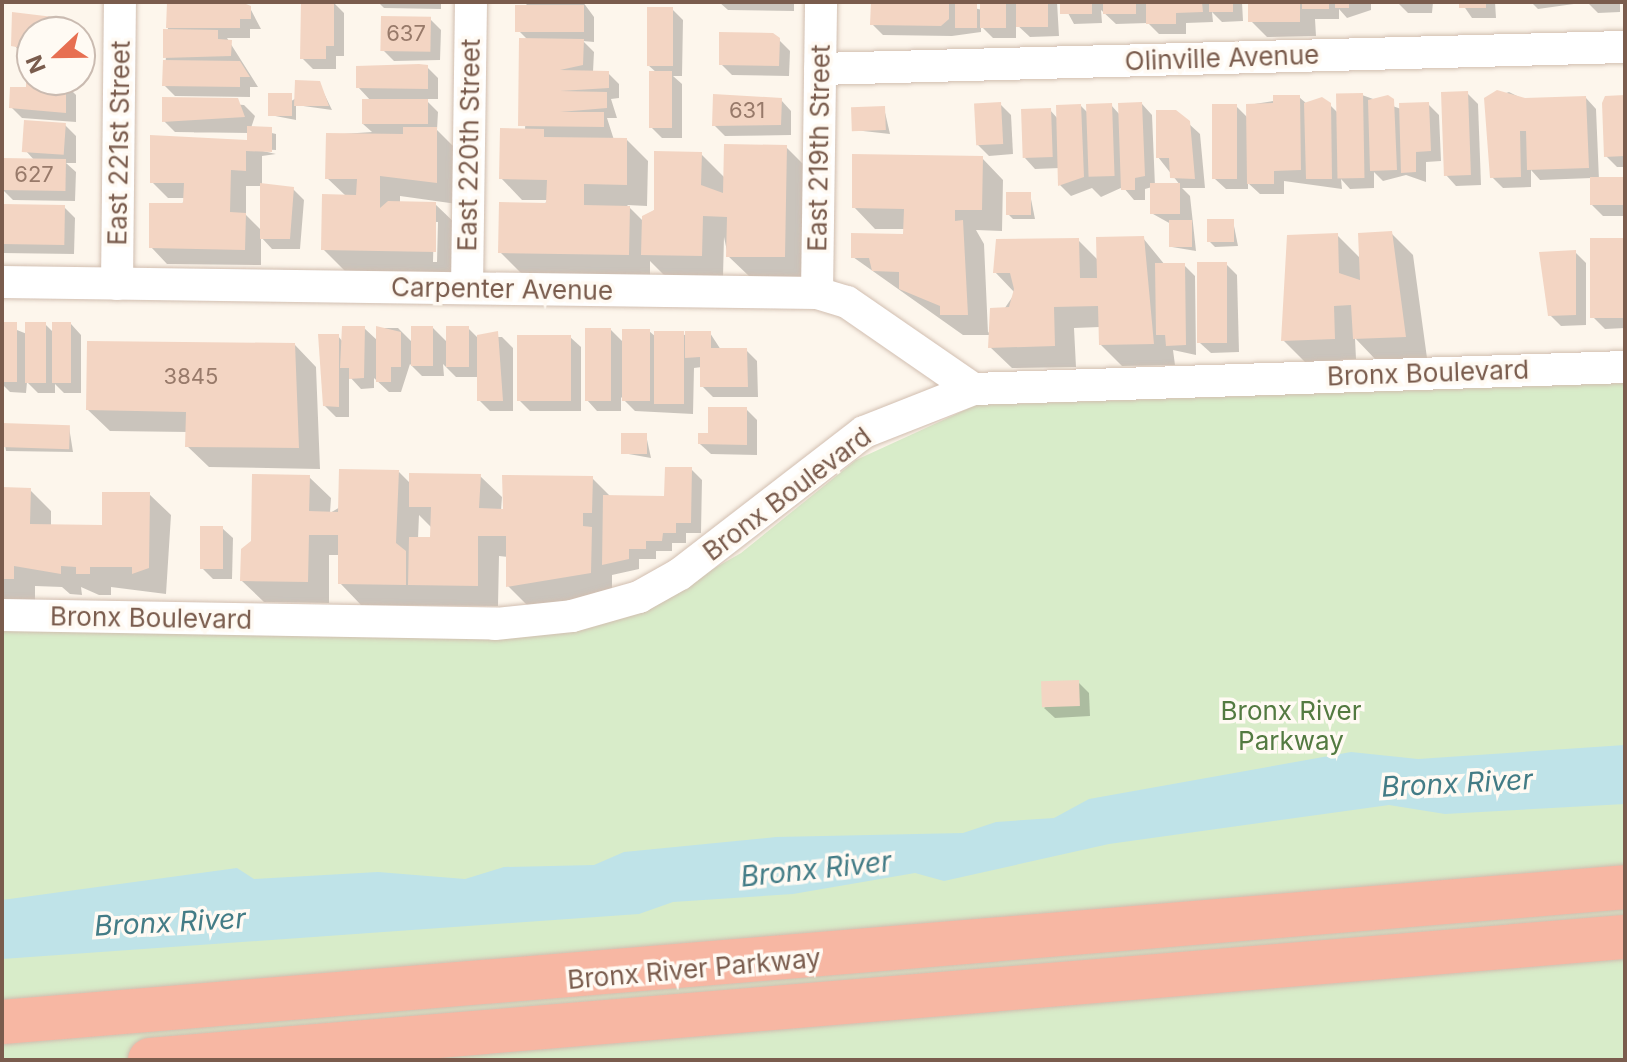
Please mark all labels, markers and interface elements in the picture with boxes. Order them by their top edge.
north arrow [16,16,96,96]
house number: 637 [386,21,426,47]
street label: East 220th Street [452,38,486,252]
street label: Olinville Avenue [1124,39,1320,77]
street label: East 221st Street [102,40,136,246]
street label: East 219th Street [802,44,836,252]
text: N [20,52,51,77]
house number: 631 [729,98,765,124]
house number: 627 [14,162,54,188]
street label: Carpenter Avenue [391,271,613,307]
street label: Bronx Boulevard [1326,354,1530,392]
house number: 3845 [164,364,218,390]
street label: Bronx Boulevard [697,421,877,567]
street label: Bronx Boulevard [50,601,252,635]
park label: Bronx River Parkway [1221,695,1361,756]
water label: Bronx River [1380,762,1534,804]
water label: Bronx River [739,844,893,894]
water label: Bronx River [93,901,247,943]
street label: Bronx River Parkway [566,942,822,996]

